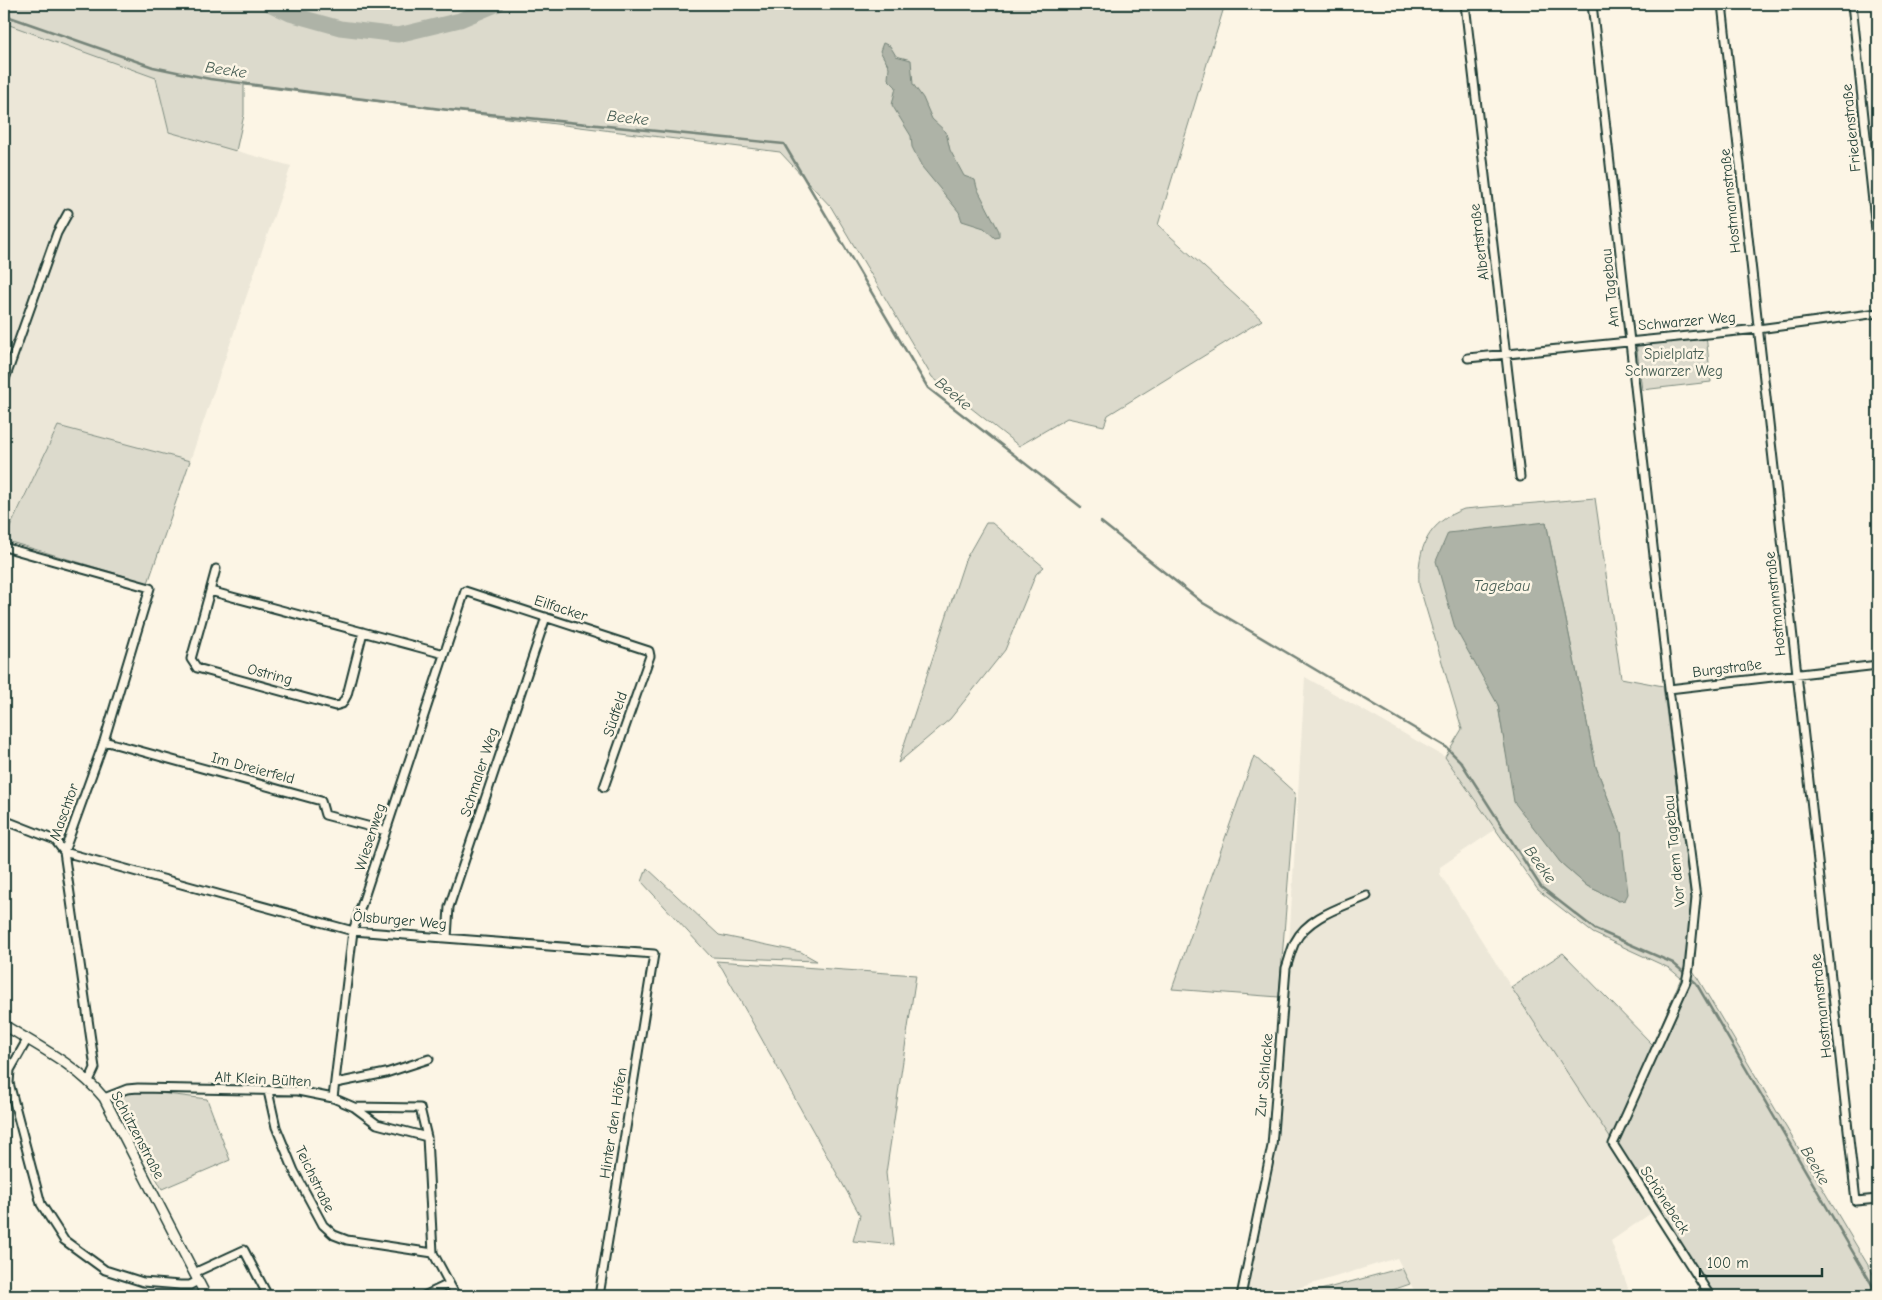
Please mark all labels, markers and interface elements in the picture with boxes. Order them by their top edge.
water label: Beeke [204,58,248,82]
street label: Friedenstraße [1837,83,1865,173]
water label: Beeke [606,107,650,129]
street label: Hostmannstraße [1715,147,1744,254]
street label: Albertstraße [1465,202,1493,281]
street label: Am Tagebau [1597,248,1623,328]
street label: Schwarzer Weg [1637,308,1737,334]
park label: Spielplatz Schwarzer Weg [1625,345,1723,380]
water label: Beeke [932,373,975,414]
street label: Hostmannstraße [1760,550,1789,657]
water label: Tagebau [1474,577,1530,595]
street label: Eilfacker [532,591,590,625]
street label: Burgstraße [1691,655,1763,681]
street label: Ostring [246,659,294,689]
street label: Südfeld [599,689,631,739]
street label: Schmaler Weg [456,725,502,819]
street label: Im Dreierfeld [209,748,297,788]
street label: Maschtor [45,781,83,843]
street label: Vor dem Tagebau [1659,794,1689,908]
street label: Wiesenweg [351,801,389,873]
water label: Beeke [1521,842,1560,887]
street label: Ölsburger Weg [352,907,448,933]
street label: Hostmannstraße [1806,952,1835,1059]
street label: Zur Schlacke [1251,1032,1277,1117]
street label: Hinter den Höfen [595,1066,631,1180]
street label: Alt Klein Bülten [214,1067,312,1091]
street label: Schützenstraße [107,1088,169,1182]
street label: Teichstraße [291,1143,339,1216]
water label: Beeke [1797,1143,1833,1188]
street label: Schönebeck [1636,1163,1694,1238]
scale bar [1700,1245,1822,1277]
text: 100 m [1707,1254,1749,1272]

